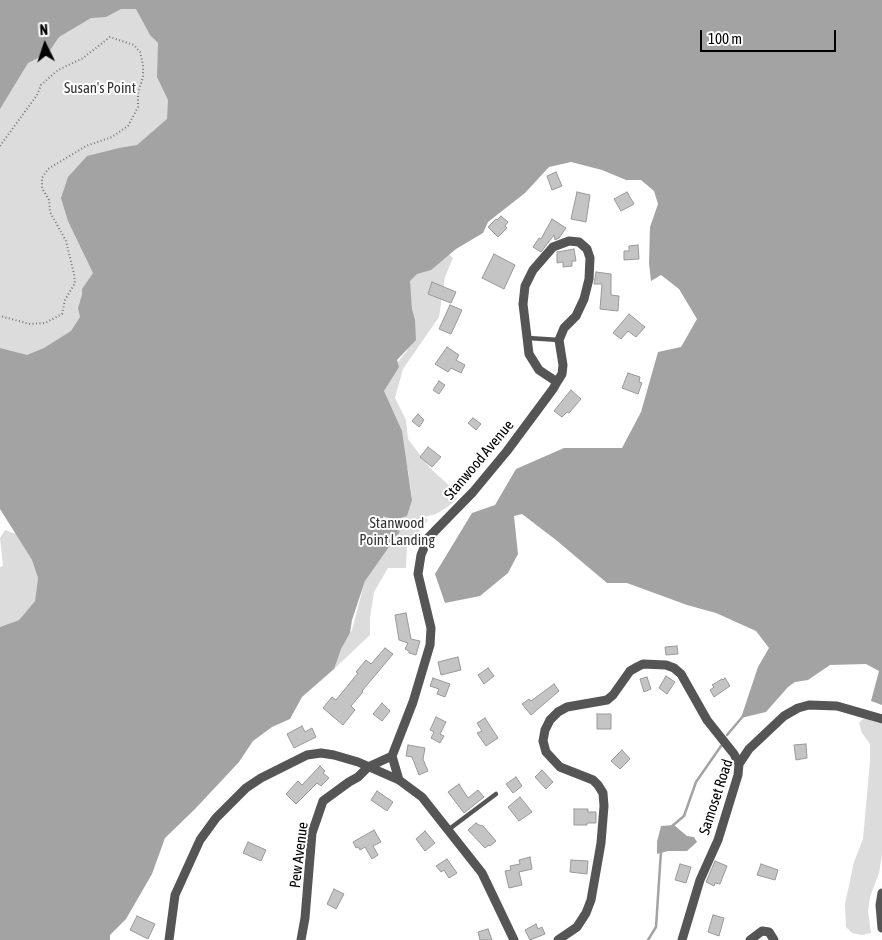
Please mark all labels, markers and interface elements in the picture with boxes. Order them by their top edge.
north arrow [20,20,70,70]
scale bar [702,20,838,52]
text: N [39,22,49,38]
text: 100 m [708,30,742,47]
park label: Susan's Point [64,79,136,97]
street label: Stanwood Avenue [440,417,518,503]
park label: Stanwood Point Landing [359,514,435,549]
street label: Samoset Road [695,757,737,837]
street label: Pew Avenue [286,821,312,889]

